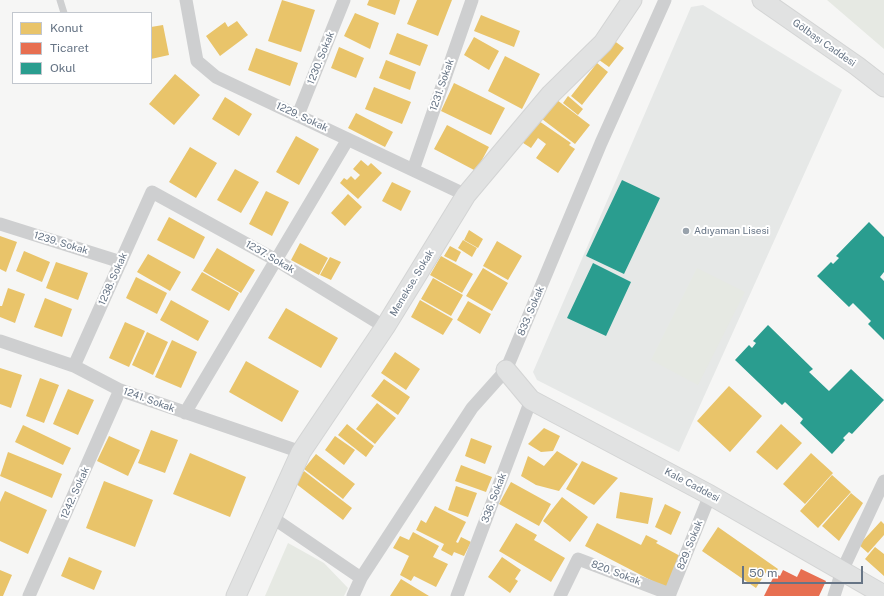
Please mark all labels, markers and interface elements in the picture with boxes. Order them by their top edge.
legend [12,12,152,84]
street label: Gölbaşı Caddesi [790,17,858,69]
text: Konut [50,21,83,35]
street label: 1230. Sokak [305,30,337,86]
text: Ticaret [50,41,89,55]
street label: 1231. Sokak [428,57,456,113]
text: Okul [50,61,76,75]
street label: 1229. Sokak [274,100,330,134]
place label: Adıyaman Lisesi [694,225,769,237]
marker: Adıyaman Lisesi [681,226,691,236]
street label: 1239. Sokak [32,229,90,257]
street label: 1237. Sokak [243,238,297,276]
street label: Menekse. Sokak [387,247,437,319]
street label: 1238. Sokak [96,251,130,307]
street label: 833. Sokak [515,284,547,338]
street label: 1241. Sokak [122,385,176,415]
street label: 1242. Sokak [58,465,92,521]
street label: Kale Caddesi [662,465,722,505]
street label: 336. Sokak [479,471,509,525]
street label: 829. Sokak [675,518,705,572]
street label: 820. Sokak [589,558,643,588]
scale bar [744,558,865,584]
text: 50 m [749,566,777,580]

